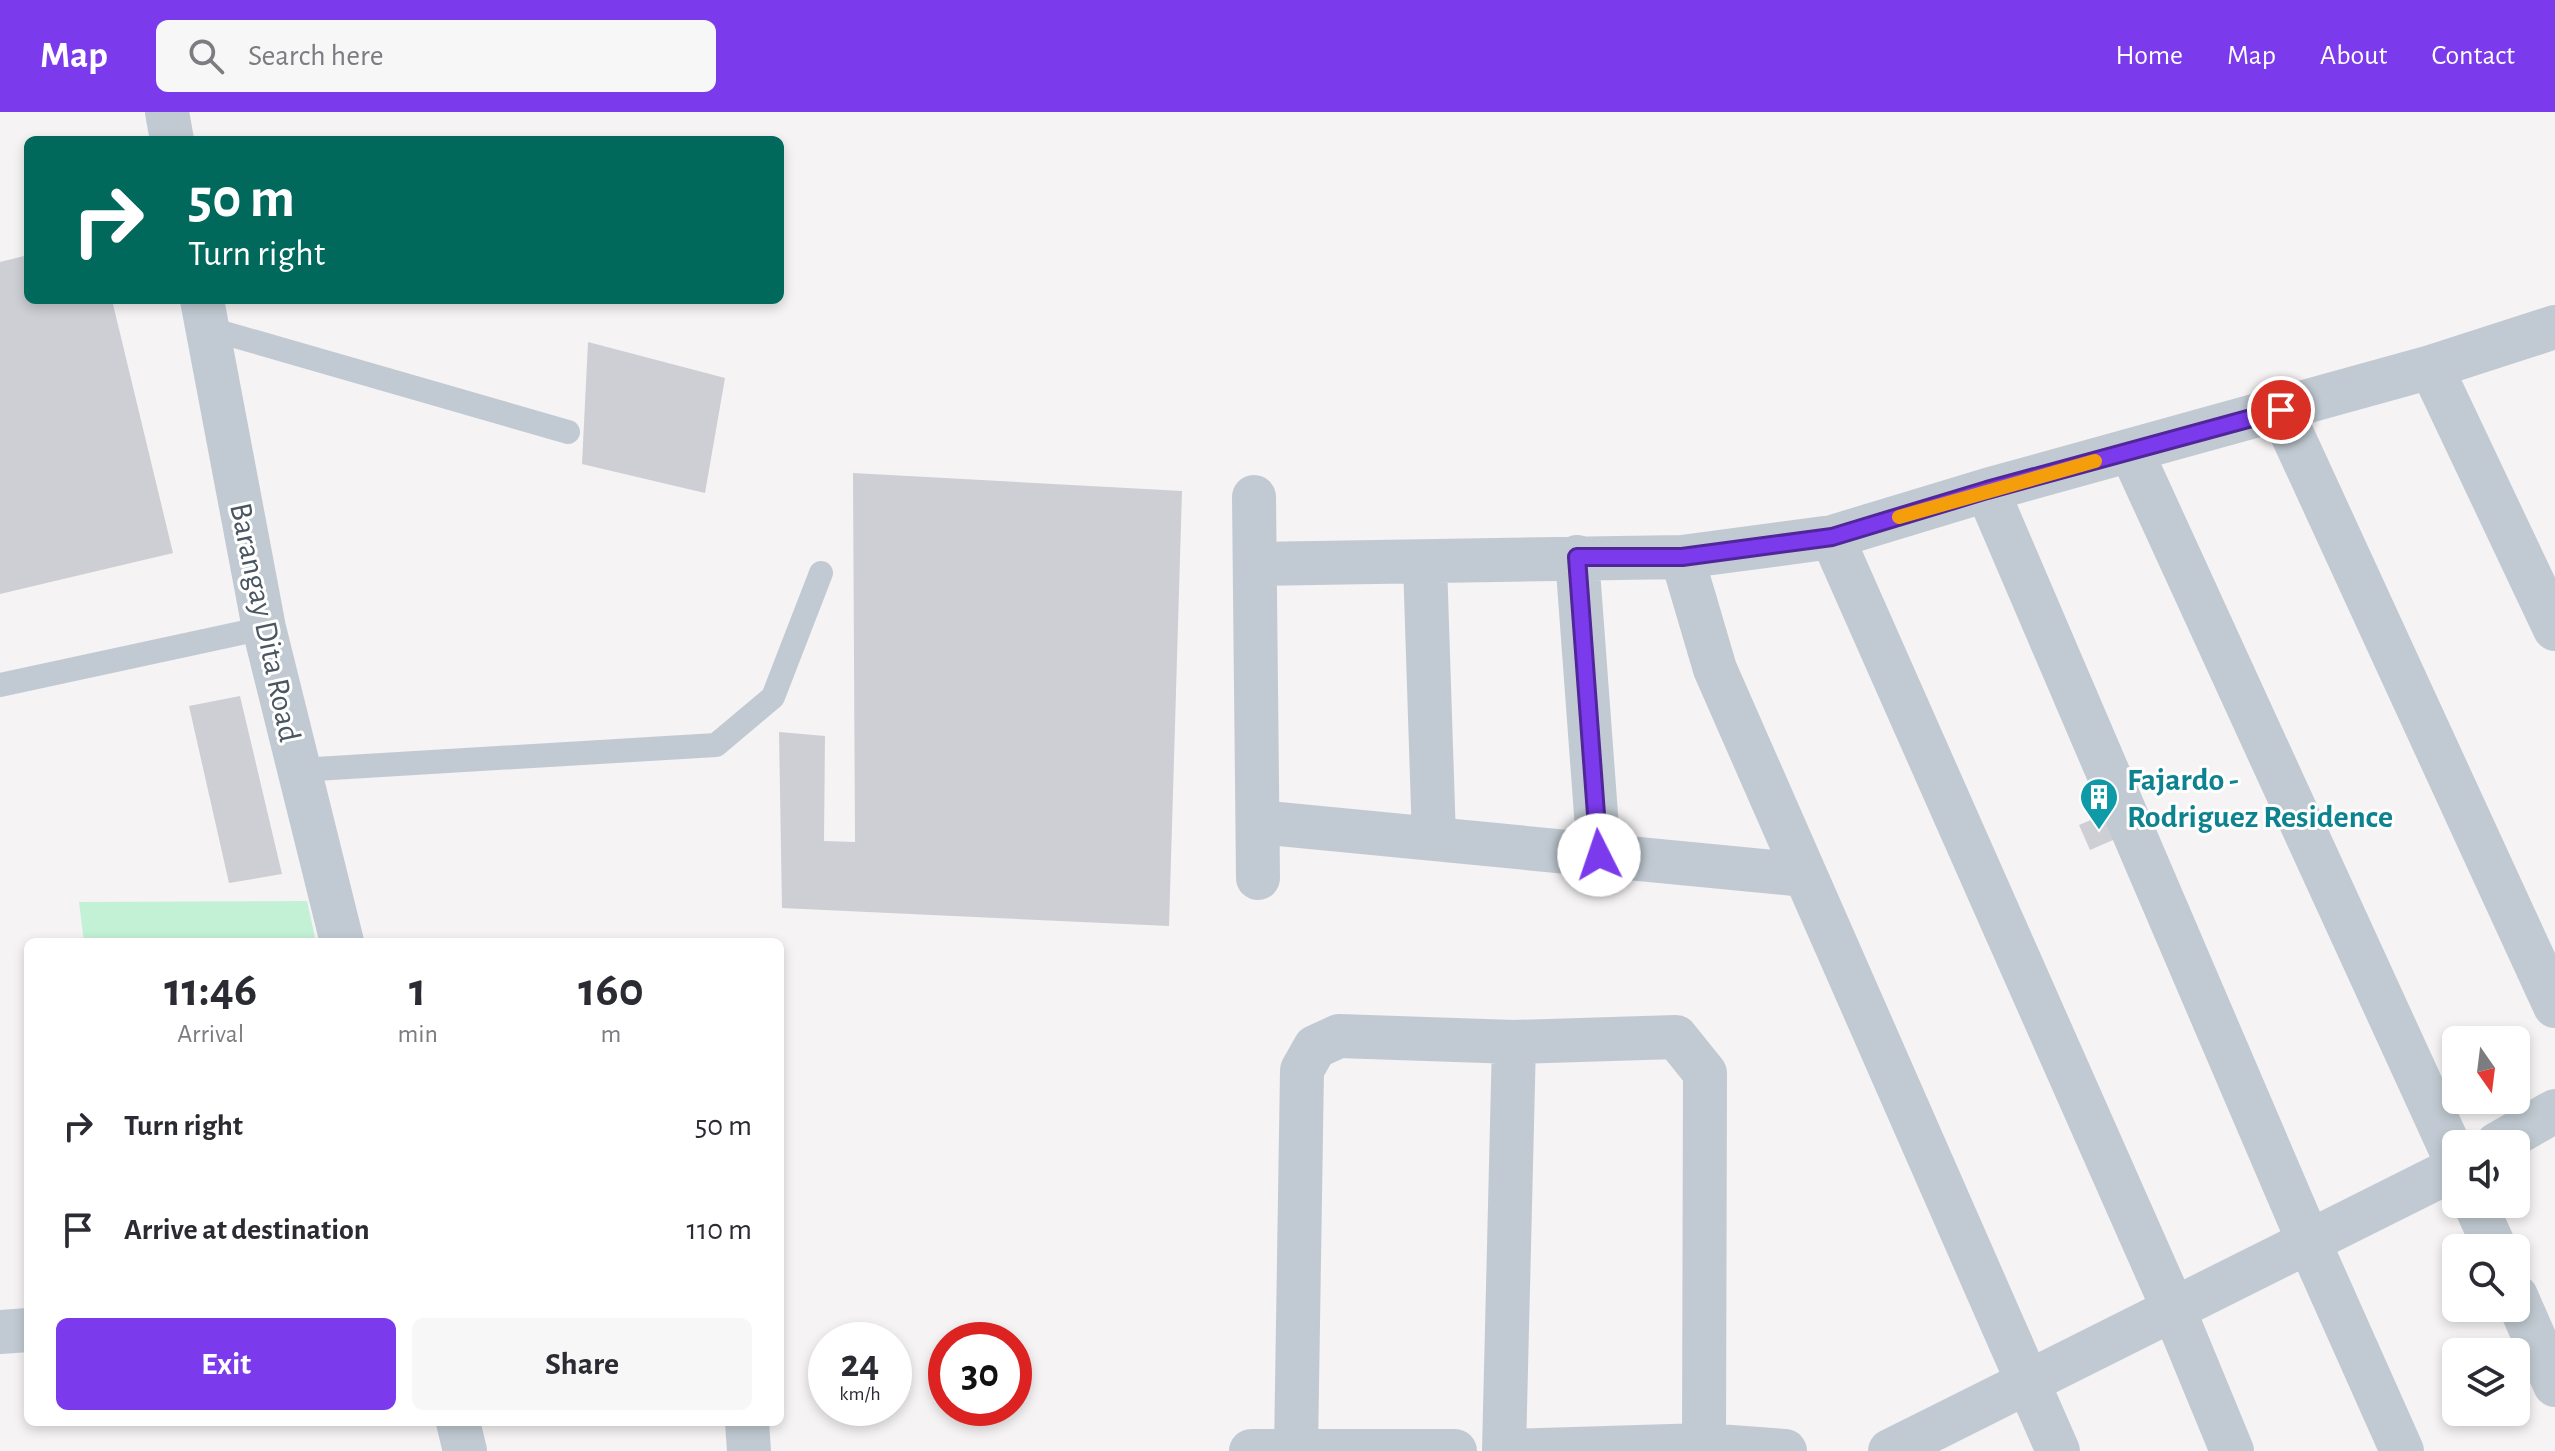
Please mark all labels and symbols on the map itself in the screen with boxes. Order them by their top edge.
pin [2247,376,2315,444]
street label: Barangay Dita Road [224,500,306,745]
place label: Fajardo - Rodriguez Residence [2127,764,2393,833]
building icon: Fajardo - Rodriguez Residence [2078,776,2120,831]
position arrow [1557,813,1641,897]
north arrow [2442,1026,2530,1114]
speed limit sign: 30 [928,1322,1032,1426]

